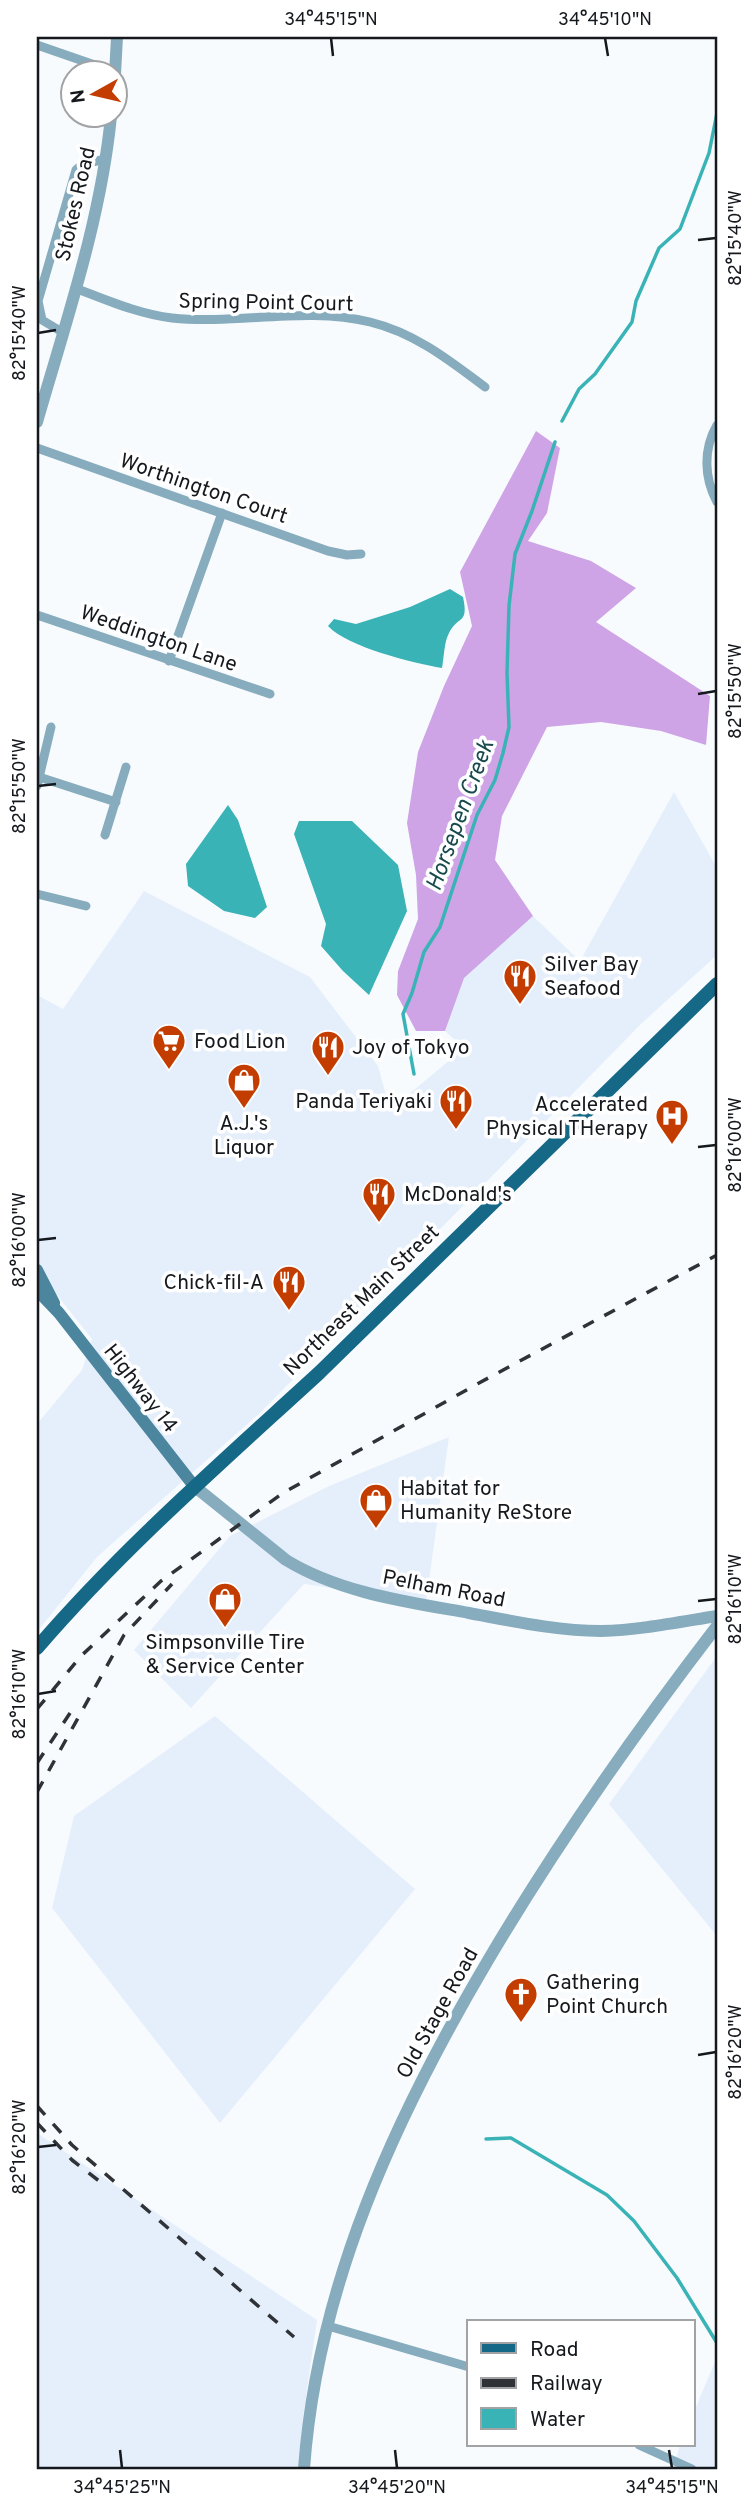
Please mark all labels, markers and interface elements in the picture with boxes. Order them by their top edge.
text: 34°45'15"N [284,9,378,32]
text: 34°45'10"N [558,9,652,32]
north arrow [60,60,130,130]
text: N [66,88,92,105]
street label: Stokes Road [50,144,103,264]
text: 82°15'40"W [725,190,748,286]
text: 82°15'40"W [9,285,32,381]
street label: Spring Point Court [178,288,354,319]
street label: Worthington Court [116,448,291,531]
street label: Weddington Lane [76,600,241,679]
text: 82°15'50"W [725,643,748,739]
water label: Horsepen Creek [421,736,502,895]
text: 82°15'50"W [9,738,32,834]
place label: Silver Bay Seafood [544,952,639,1003]
restaurant icon: Silver Bay Seafood [501,957,539,1006]
supermarket icon: Food Lion [150,1022,188,1071]
restaurant icon: Joy of Tokyo [309,1028,347,1077]
place label: Food Lion [194,1029,285,1056]
place label: Joy of Tokyo [352,1035,469,1062]
shop icon: A.J.'s Liquor [225,1061,263,1110]
restaurant icon: Panda Teriyaki [437,1082,475,1131]
place label: Panda Teriyaki [295,1089,432,1116]
place label: Accelerated Physical THerapy [486,1092,648,1143]
hospital icon: Accelerated Physical THerapy [653,1097,691,1146]
text: 82°16'00"W [725,1097,748,1193]
place label: A.J.'s Liquor [214,1111,274,1162]
restaurant icon: McDonald's [360,1175,398,1224]
place label: McDonald's [404,1182,512,1209]
text: 82°16'00"W [9,1192,32,1288]
street label: Northeast Main Street [278,1220,446,1383]
restaurant icon: Chick-fil-A [270,1263,308,1312]
place label: Chick-fil-A [164,1270,264,1297]
street label: Highway 14 [97,1339,183,1439]
place label: Habitat for Humanity ReStore [400,1476,572,1527]
shop icon: Habitat for Humanity ReStore [357,1481,395,1530]
text: 82°16'10"W [725,1554,748,1644]
street label: Pelham Road [380,1564,507,1615]
shop icon: Simpsonville Tire & Service Center [206,1580,244,1629]
place label: Simpsonville Tire & Service Center [145,1630,305,1681]
text: 82°16'10"W [9,1649,32,1739]
street label: Old Stage Road [391,1944,485,2084]
place label: Gathering Point Church [546,1970,668,2021]
church icon: Gathering Point Church [502,1975,540,2024]
text: 82°16'20"W [725,2004,748,2100]
text: 82°16'20"W [9,2099,32,2195]
legend [467,2320,694,2446]
text: Road [530,2337,579,2364]
text: Railway [530,2371,603,2398]
text: Water [530,2407,585,2434]
text: 34°45'25"N [73,2477,171,2500]
text: 34°45'20"N [348,2477,446,2500]
text: 34°45'15"N [625,2477,719,2500]

